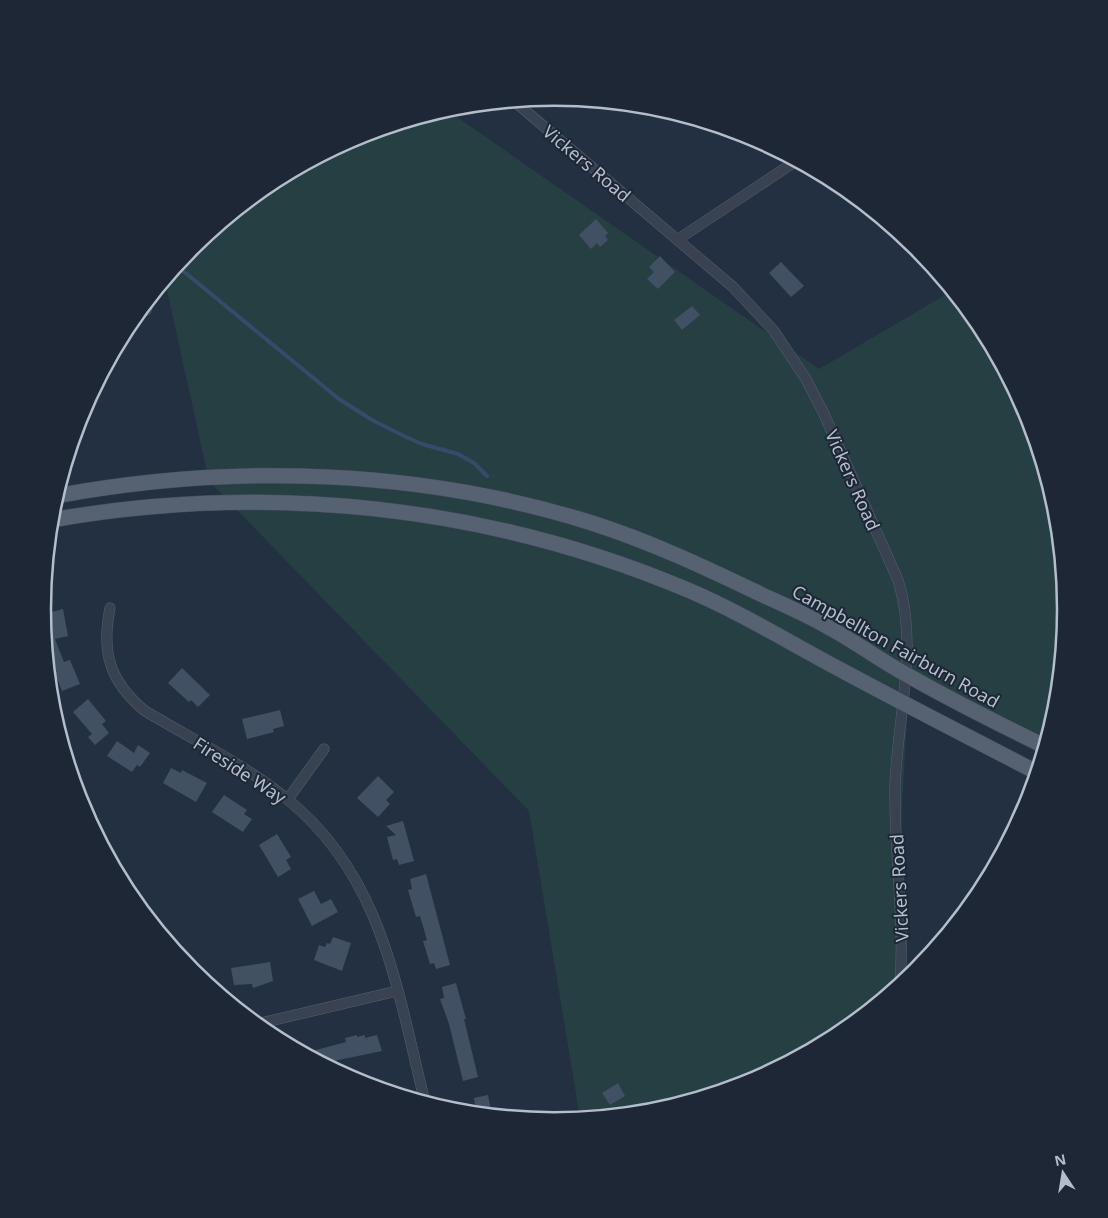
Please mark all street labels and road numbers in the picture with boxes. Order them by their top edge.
street label: Vickers Road [538,119,636,207]
street label: Vickers Road [820,426,886,534]
street label: Campbellton Fairburn Road [788,579,1004,713]
street label: Fireside Way [189,731,292,809]
street label: Vickers Road [884,834,914,942]

